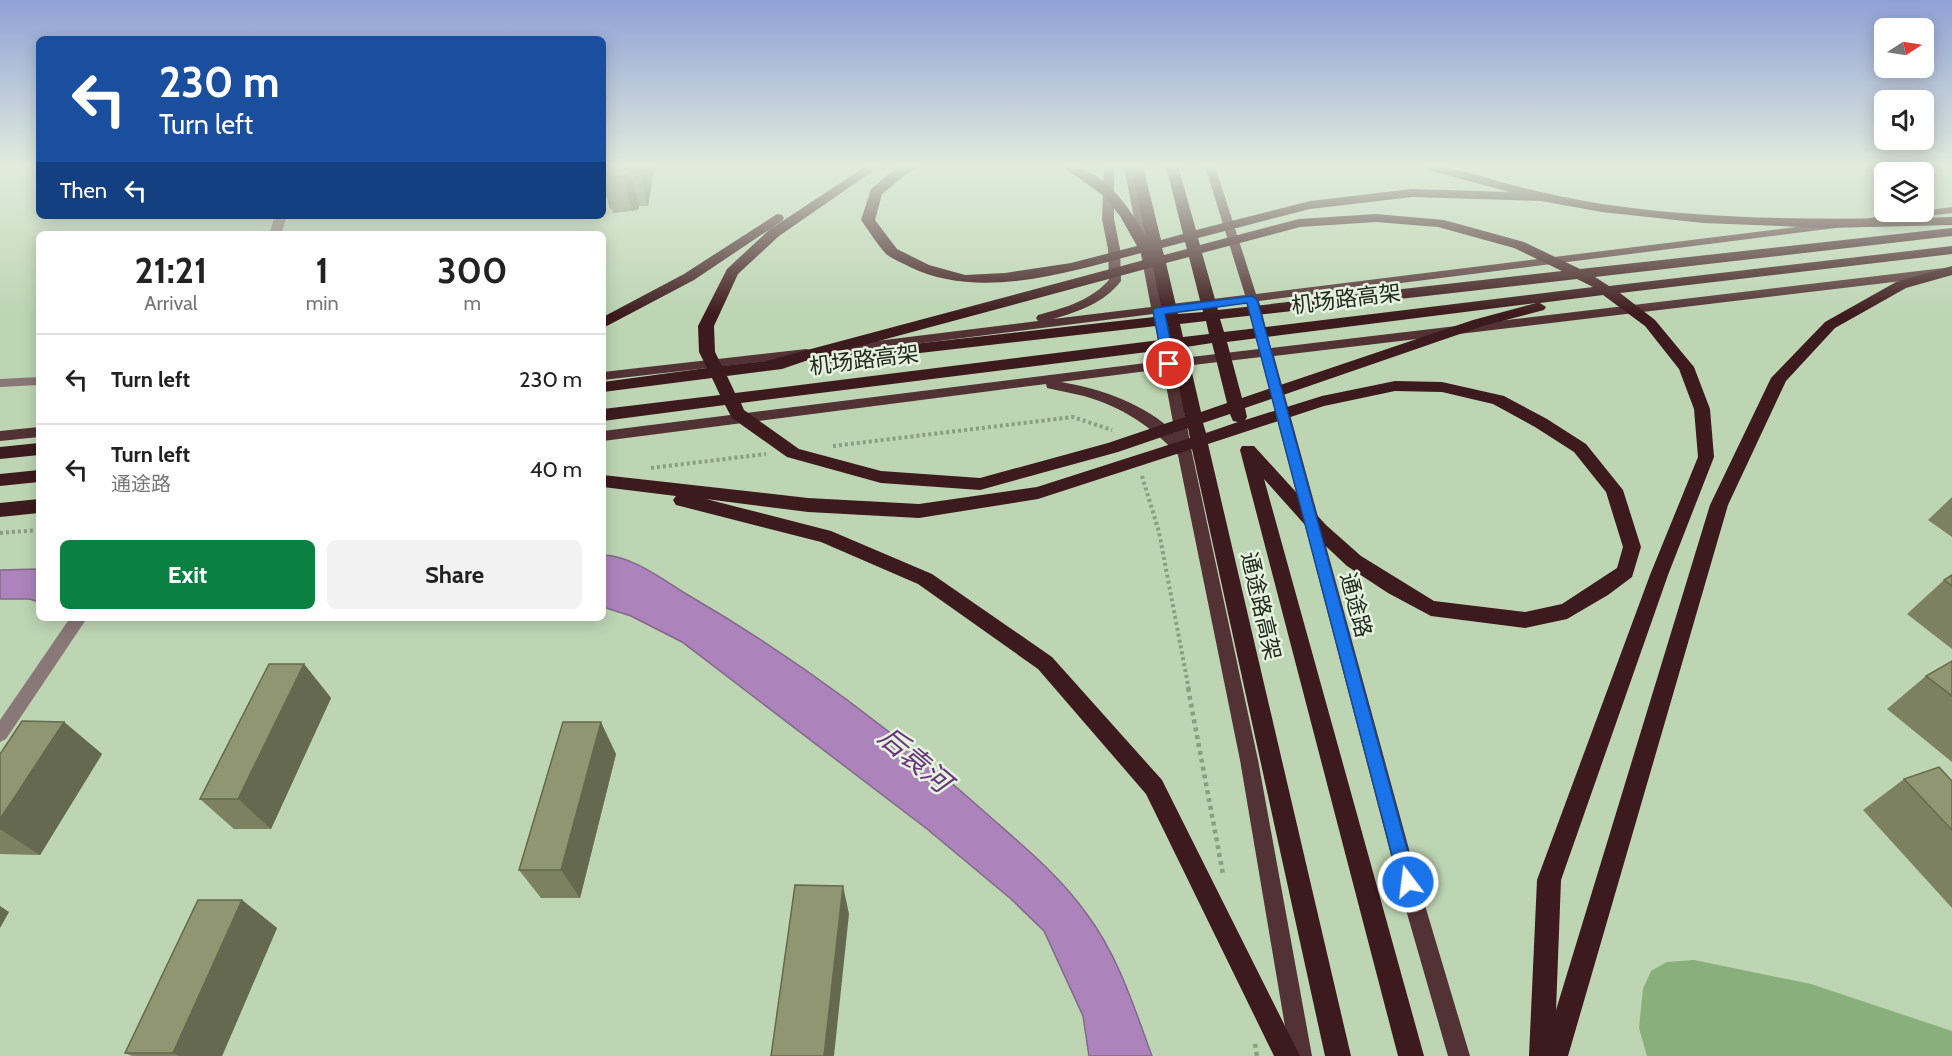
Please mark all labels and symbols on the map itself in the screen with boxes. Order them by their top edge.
north arrow [1874,18,1934,78]
street label: 机场路高架 [1290,279,1402,319]
pin [1143,338,1194,389]
street label: 机场路高架 [808,340,920,380]
street label: 通途路高架 [1235,549,1287,663]
street label: 通途路 [1334,570,1378,640]
water label: 后袁河 [872,719,962,802]
position arrow [1376,850,1440,914]

